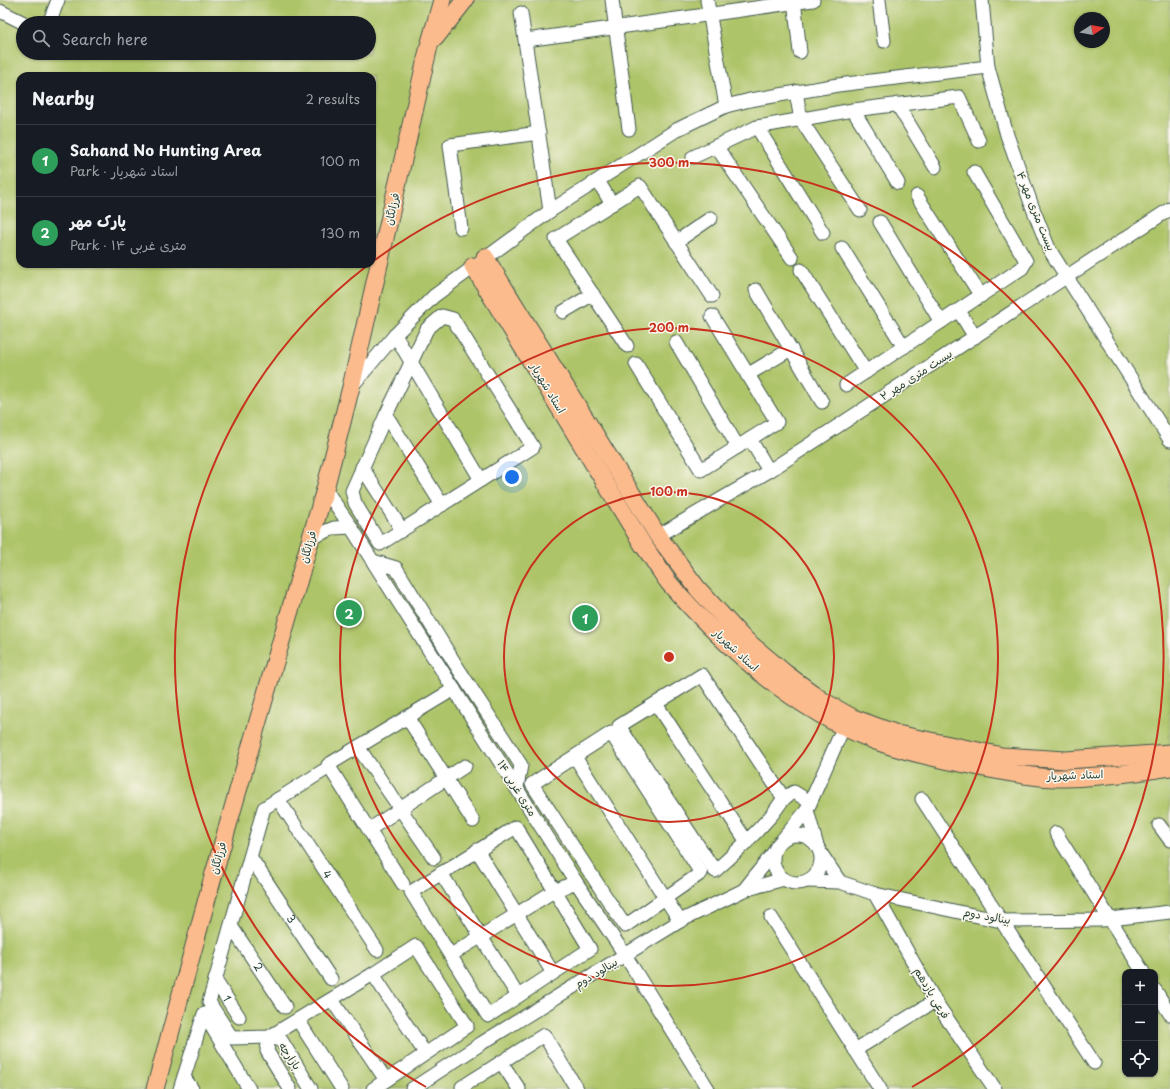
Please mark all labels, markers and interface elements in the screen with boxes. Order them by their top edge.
north arrow [1074,12,1110,48]
search box [16,16,376,60]
icon: search [30,27,52,49]
text: Search here [62,27,148,50]
text: Nearby [32,85,94,111]
text: 2 results [306,89,360,108]
text: Sahand No Hunting Area [70,138,262,161]
text: 1 [42,151,48,170]
text: 100 m [320,151,360,170]
text: 300 m [649,153,689,171]
text: Park · استاد شهریار [70,161,178,180]
street label: بیست متری مهر ۴ [1013,169,1060,253]
street label: فرزانگان [379,191,404,227]
text: پارک مهر [70,209,126,232]
text: 2 [40,223,50,242]
text: 130 m [321,223,360,242]
text: Park · ۱۴ متری غربی [70,235,186,254]
text: 200 m [649,318,689,336]
street label: بیست متری مهر ۲ [876,345,955,404]
street label: استاد شهریار [526,358,570,416]
your location [502,467,522,487]
text: 100 m [650,482,688,500]
street label: فرزانگان [295,529,320,565]
pin: 2 [336,598,362,628]
pin: 1 [572,603,598,633]
street label: استاد شهریار [709,623,763,675]
centre of rings [662,650,676,664]
street label: ۱۴ متری غربی [493,756,541,819]
street label: استاد شهریار [1045,765,1104,784]
street label: فرزانگان [205,840,230,876]
street label: 4 [319,866,337,882]
street label: بینالود دوم [962,903,1012,929]
street label: 3 [283,911,301,926]
street label: بینالود دوم [571,953,621,993]
street label: 2 [249,959,268,975]
street label: فرعی یازدهم [909,964,955,1022]
map controls [1122,969,1158,1077]
button: + [1122,969,1158,1005]
street label: 1 [219,991,236,1005]
button: − [1122,1005,1158,1041]
street label: بازارچه [275,1039,306,1073]
button: locate [1122,1041,1158,1077]

